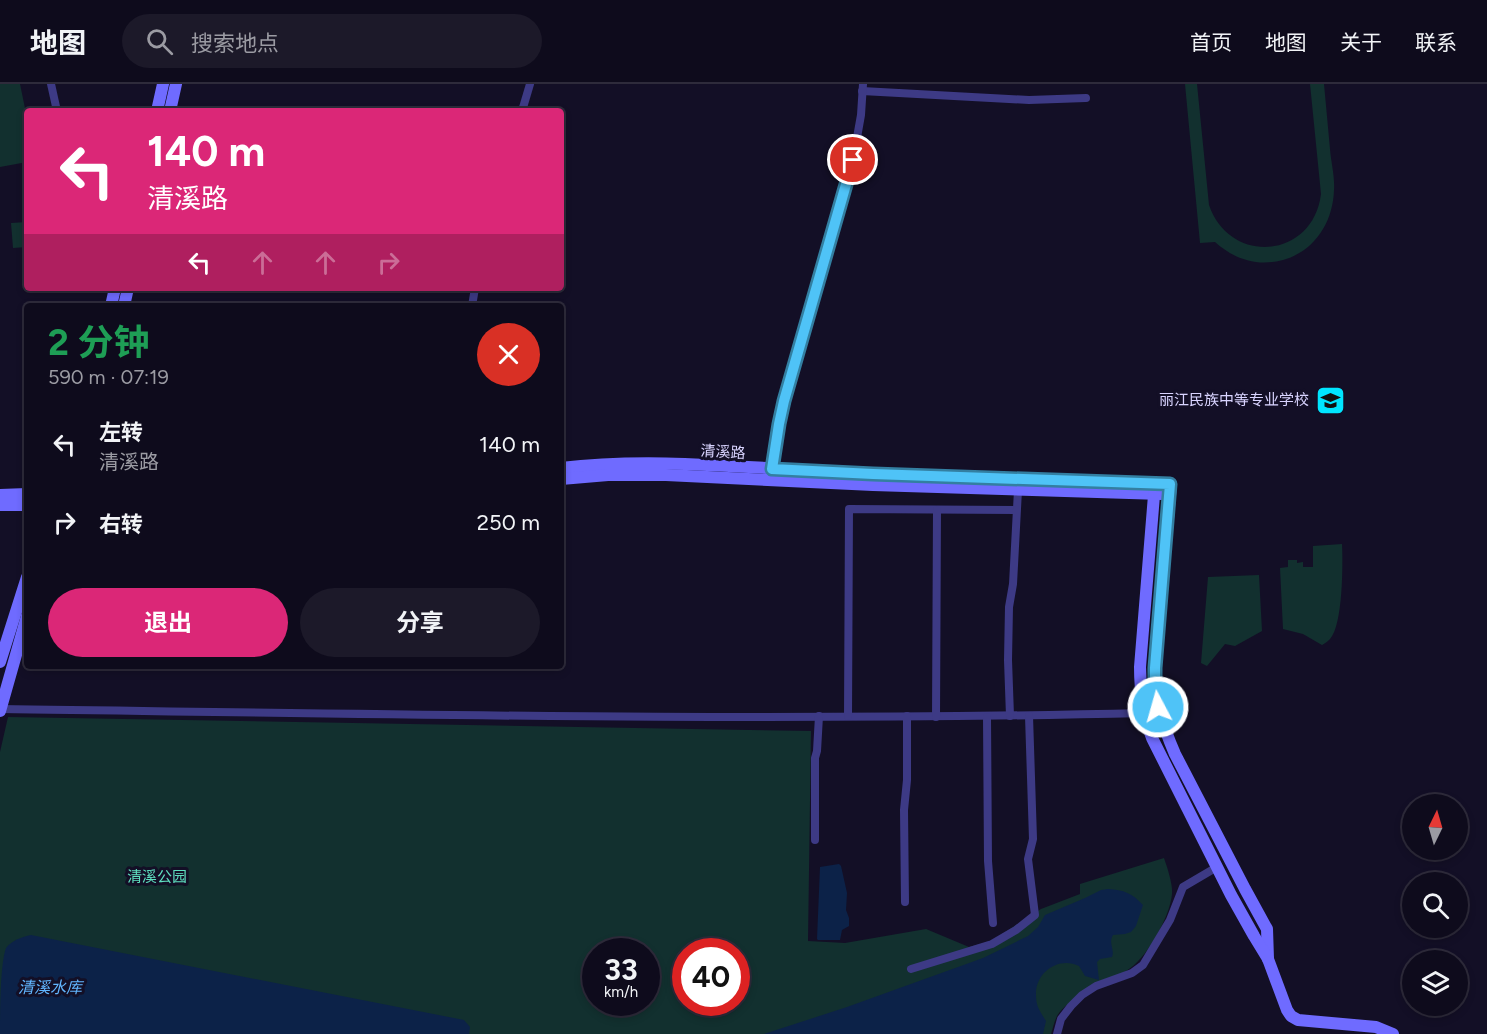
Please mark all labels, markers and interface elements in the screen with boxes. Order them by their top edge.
search box [122,14,542,68]
icon: search [143,25,176,58]
text: 地图 [30,26,86,60]
text: 搜索地点 [191,30,279,57]
text: 首页 [1190,30,1232,55]
text: 地图 [1265,30,1307,55]
text: 关于 [1340,30,1382,55]
text: 联系 [1415,30,1457,55]
text: 140 m [147,126,265,177]
icon: left [48,132,126,210]
pin [827,134,878,185]
icon: arrive [836,143,869,176]
text: 清溪路 [147,182,228,215]
icon: left [183,246,216,279]
icon: ahead [246,246,279,279]
icon: ahead [309,246,342,279]
icon: right [372,246,405,279]
text: 2 分钟 [48,321,149,364]
button: close [477,323,540,386]
text: 590 m · 07:19 [48,365,169,389]
school or university icon: 丽江民族中等专业学校 [1314,384,1346,416]
place label: 丽江民族中等专业学校 [1159,391,1309,409]
text: 左转 [99,419,143,446]
icon: left [48,428,81,461]
text: 140 m [479,431,540,458]
street label: 清溪路 [700,442,746,462]
text: 清溪路 [99,450,159,474]
icon: right [48,506,81,539]
text: 250 m [477,509,540,536]
text: 右转 [99,511,143,538]
button: 退出 [48,588,288,657]
button: 分享 [300,588,540,657]
position arrow [1126,675,1190,739]
north arrow [1402,794,1468,860]
map controls [1402,794,1468,1016]
park label: 清溪公园 [127,868,187,886]
button: search [1402,872,1468,938]
speed limit sign: 40 [672,938,750,1016]
button: layers [1402,950,1468,1016]
text: 33 [604,951,638,988]
water label: 清溪水库 [18,978,85,997]
text: km/h [604,983,638,1001]

